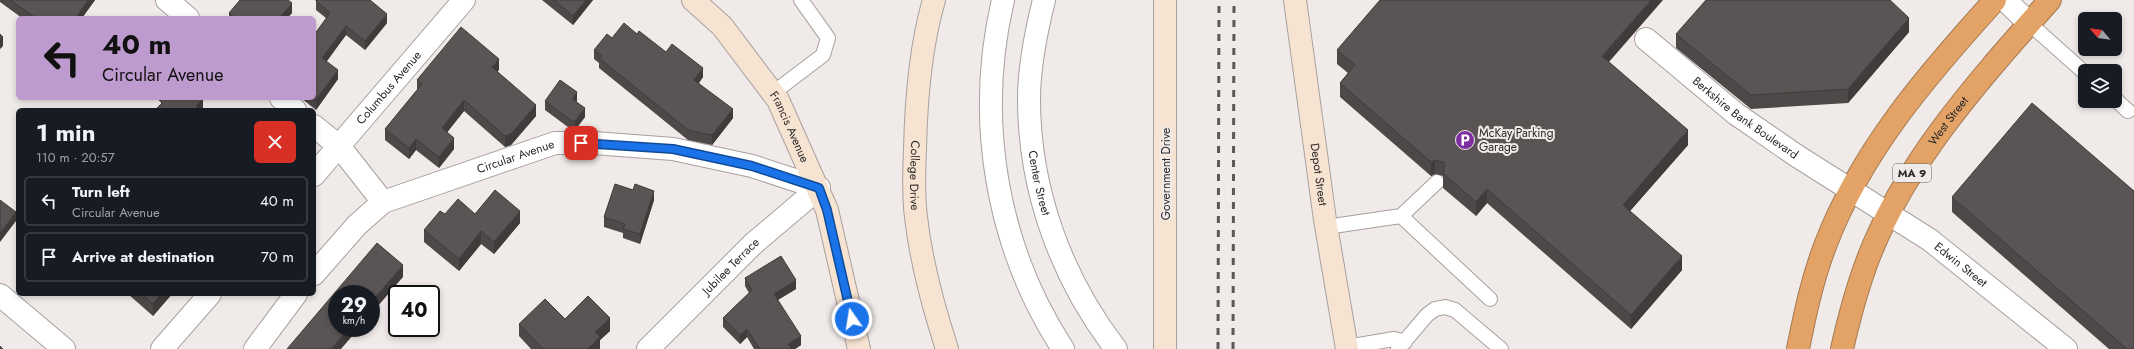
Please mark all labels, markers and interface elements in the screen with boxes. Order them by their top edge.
north arrow [2078,12,2122,56]
map controls [2078,12,2122,108]
text: 40 m [102,24,171,65]
icon: left [36,32,88,84]
street label: Columbus Avenue [352,47,426,129]
text: Circular Avenue [102,62,223,88]
button: layers [2078,64,2122,108]
street label: Berkshire Bank Boulevard [1688,72,1802,163]
street label: Francis Avenue [765,87,814,165]
street label: West Street [1924,93,1973,149]
text: 1 min [36,115,96,150]
button: close [254,121,296,163]
place label: McKay Parking Garage [1479,124,1553,156]
pin [564,126,598,160]
street label: Government Drive [1157,128,1175,220]
parking icon: McKay Parking Garage [1454,129,1476,151]
icon: arrive [570,132,592,154]
street label: Circular Avenue [474,135,557,178]
street label: College Drive [905,140,924,211]
street label: Depot Street [1306,142,1332,207]
text: 110 m · 20:57 [36,148,115,167]
street label: Center Street [1024,149,1055,218]
road number: MA 9 [1893,164,1931,182]
text: Turn left [72,181,130,203]
icon: left [38,190,60,212]
text: 40 m [260,190,294,212]
text: Circular Avenue [72,203,160,222]
street label: Jubilee Terrace [697,233,763,300]
street label: Edwin Street [1930,238,1991,292]
icon: arrive [38,246,60,268]
text: Arrive at destination [72,246,214,268]
text: 70 m [261,246,294,268]
speed limit sign: 40 [388,285,440,337]
text: 29 [341,291,367,320]
position arrow [831,298,873,340]
text: km/h [343,313,365,328]

